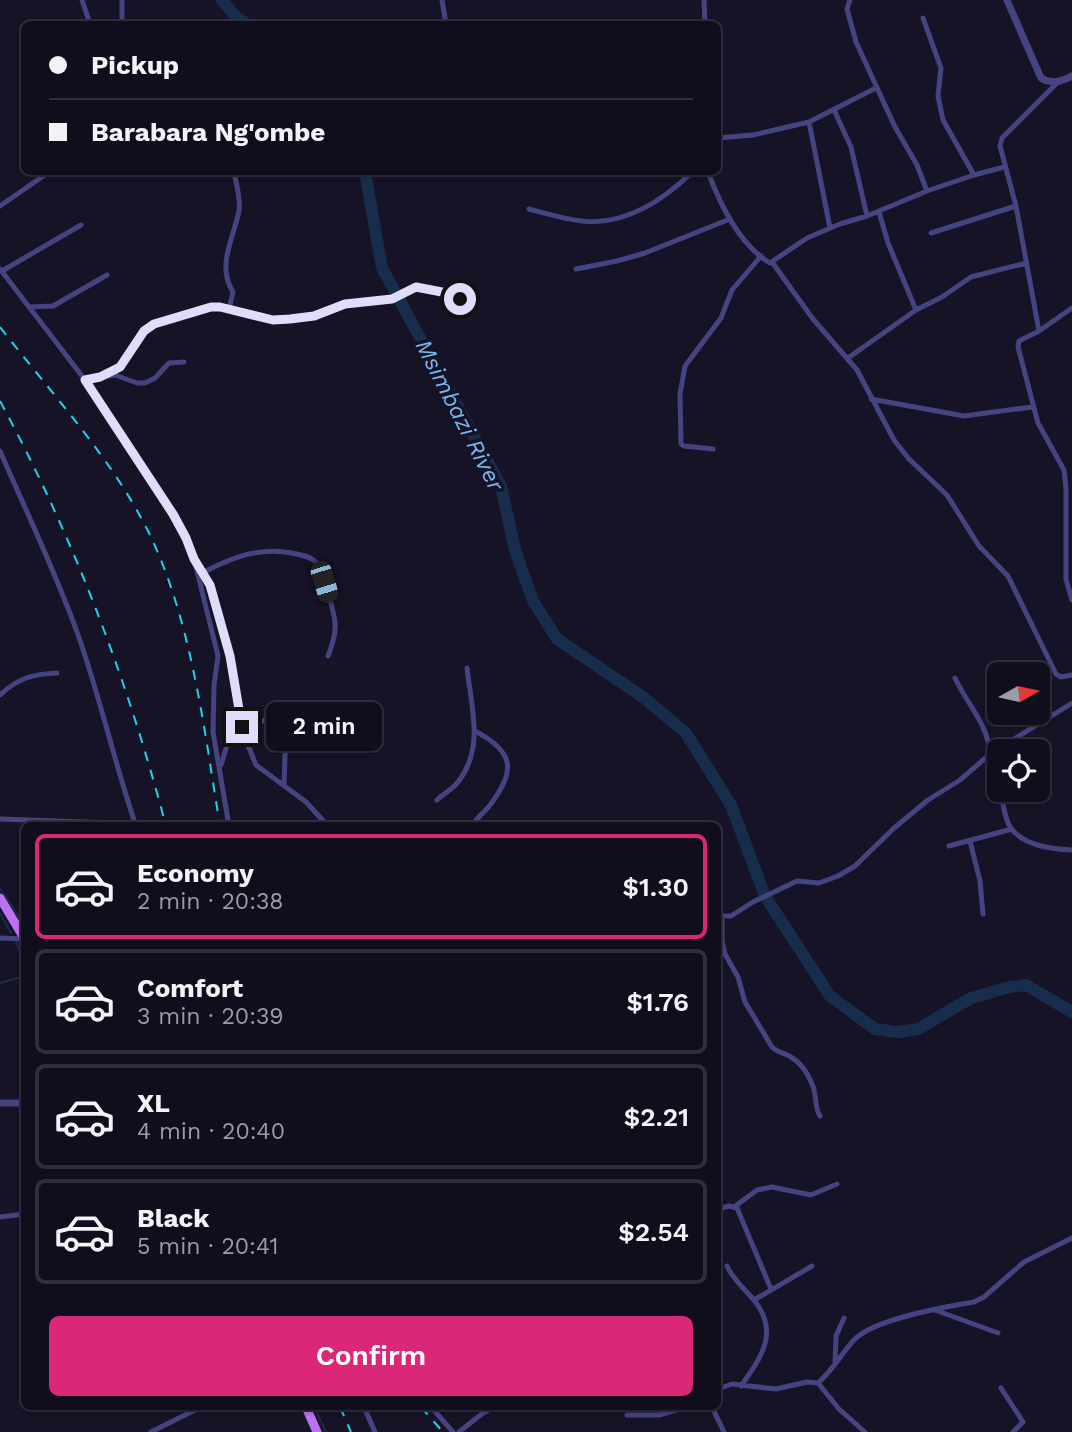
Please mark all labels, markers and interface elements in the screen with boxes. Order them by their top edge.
text: Pickup [91,50,179,80]
text: Barabara Ng'ombe [91,117,325,147]
route start [444,283,476,315]
water label: Msimbazi River [410,335,510,496]
car [308,559,341,605]
north arrow [987,662,1050,724]
map controls [987,662,1050,802]
callout: 2 min [266,702,382,752]
route end [226,711,258,743]
text: 2 min [292,713,356,740]
button: locate [987,739,1050,802]
icon: car [53,855,116,918]
text: Economy [137,858,254,888]
text: $1.30 [623,872,689,902]
text: 2 min · 20:38 [137,888,284,915]
icon: car [53,970,116,1033]
text: Comfort [137,973,243,1003]
text: $1.76 [626,987,689,1017]
text: 3 min · 20:39 [137,1003,284,1030]
icon: car [53,1085,116,1148]
text: XL [137,1088,170,1118]
text: $2.21 [624,1102,689,1132]
text: 4 min · 20:40 [137,1118,285,1145]
icon: car [53,1200,116,1263]
text: Black [137,1203,209,1233]
text: $2.54 [618,1217,689,1247]
text: 5 min · 20:41 [137,1233,279,1260]
button: Confirm [49,1316,693,1396]

